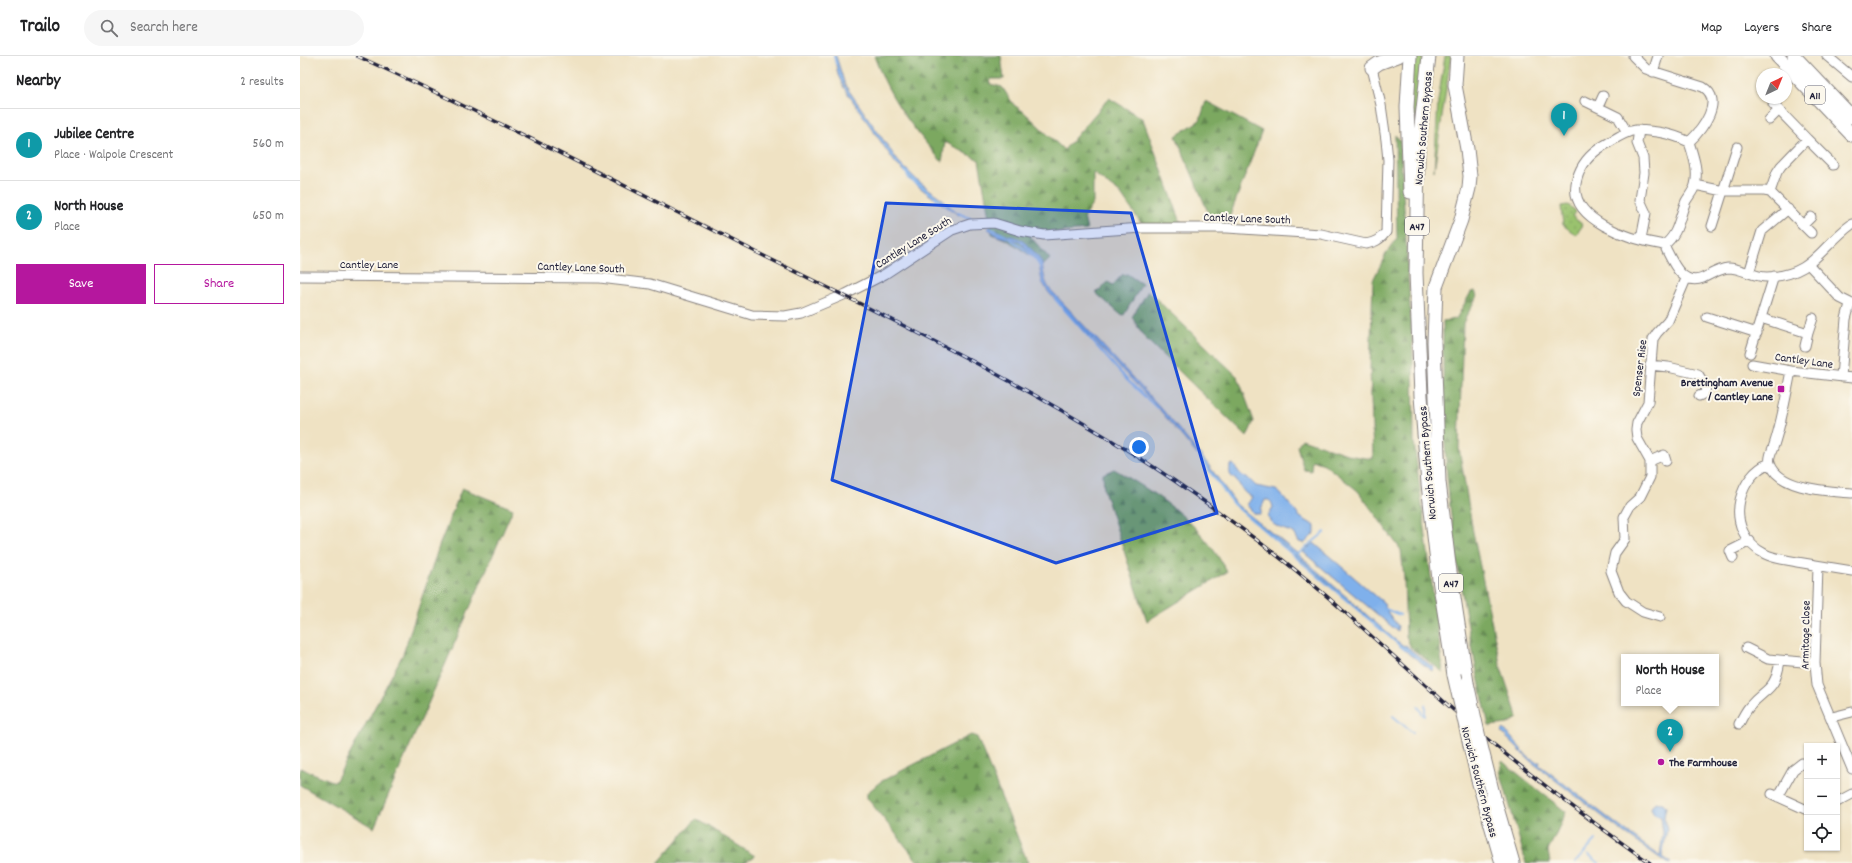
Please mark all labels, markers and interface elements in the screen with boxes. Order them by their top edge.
search box [84,10,364,46]
text: Trailo [20,14,60,41]
icon: search [98,17,120,39]
text: Search here [130,17,198,39]
text: Map [1701,18,1722,38]
text: Layers [1744,18,1779,38]
text: Share [1801,18,1832,38]
north arrow [1756,68,1792,104]
text: Nearby [16,70,60,94]
street label: Norwich Southern Bypass [1411,70,1438,186]
text: 2 results [240,73,284,92]
road number: A11 [1805,86,1825,104]
pin: 1 [1551,103,1577,136]
text: Jubilee Centre [54,124,134,146]
text: 1 [28,135,30,154]
text: 560 m [253,135,284,154]
text: Place · Walpole Crescent [54,146,173,165]
text: North House [54,196,123,218]
text: 2 [26,207,32,226]
text: 650 m [253,207,284,226]
street label: Cantley Lane South [1203,209,1291,230]
street label: Cantley Lane South [872,213,955,274]
road number: A47 [1405,217,1429,235]
text: Place [54,218,80,237]
street label: Cantley Lane [340,257,398,274]
street label: Cantley Lane South [537,258,625,279]
button: Save [16,264,146,304]
button: Share [154,264,284,304]
street label: Spenser Rise [1629,339,1652,398]
street label: Cantley Lane [1774,349,1834,374]
place label: Brettingham Avenue / Cantley Lane [1681,375,1774,406]
marker: Brettingham Avenue / Cantley Lane [1776,384,1786,394]
street label: Norwich Southern Bypass [1415,405,1442,521]
your location [1129,437,1149,457]
road number: A47 [1439,574,1463,592]
street label: Armitage Close [1797,600,1816,670]
popup [1621,654,1719,706]
text: North House [1635,660,1705,682]
text: Place [1635,682,1661,701]
pin: 2 [1657,719,1683,752]
street label: Norwich Southern Bypass [1456,725,1502,840]
map controls [1804,743,1840,851]
button: + [1804,743,1840,779]
place label: The Farmhouse [1669,755,1738,772]
marker: The Farmhouse [1656,757,1666,767]
button: − [1804,779,1840,815]
button: locate [1804,815,1840,851]

